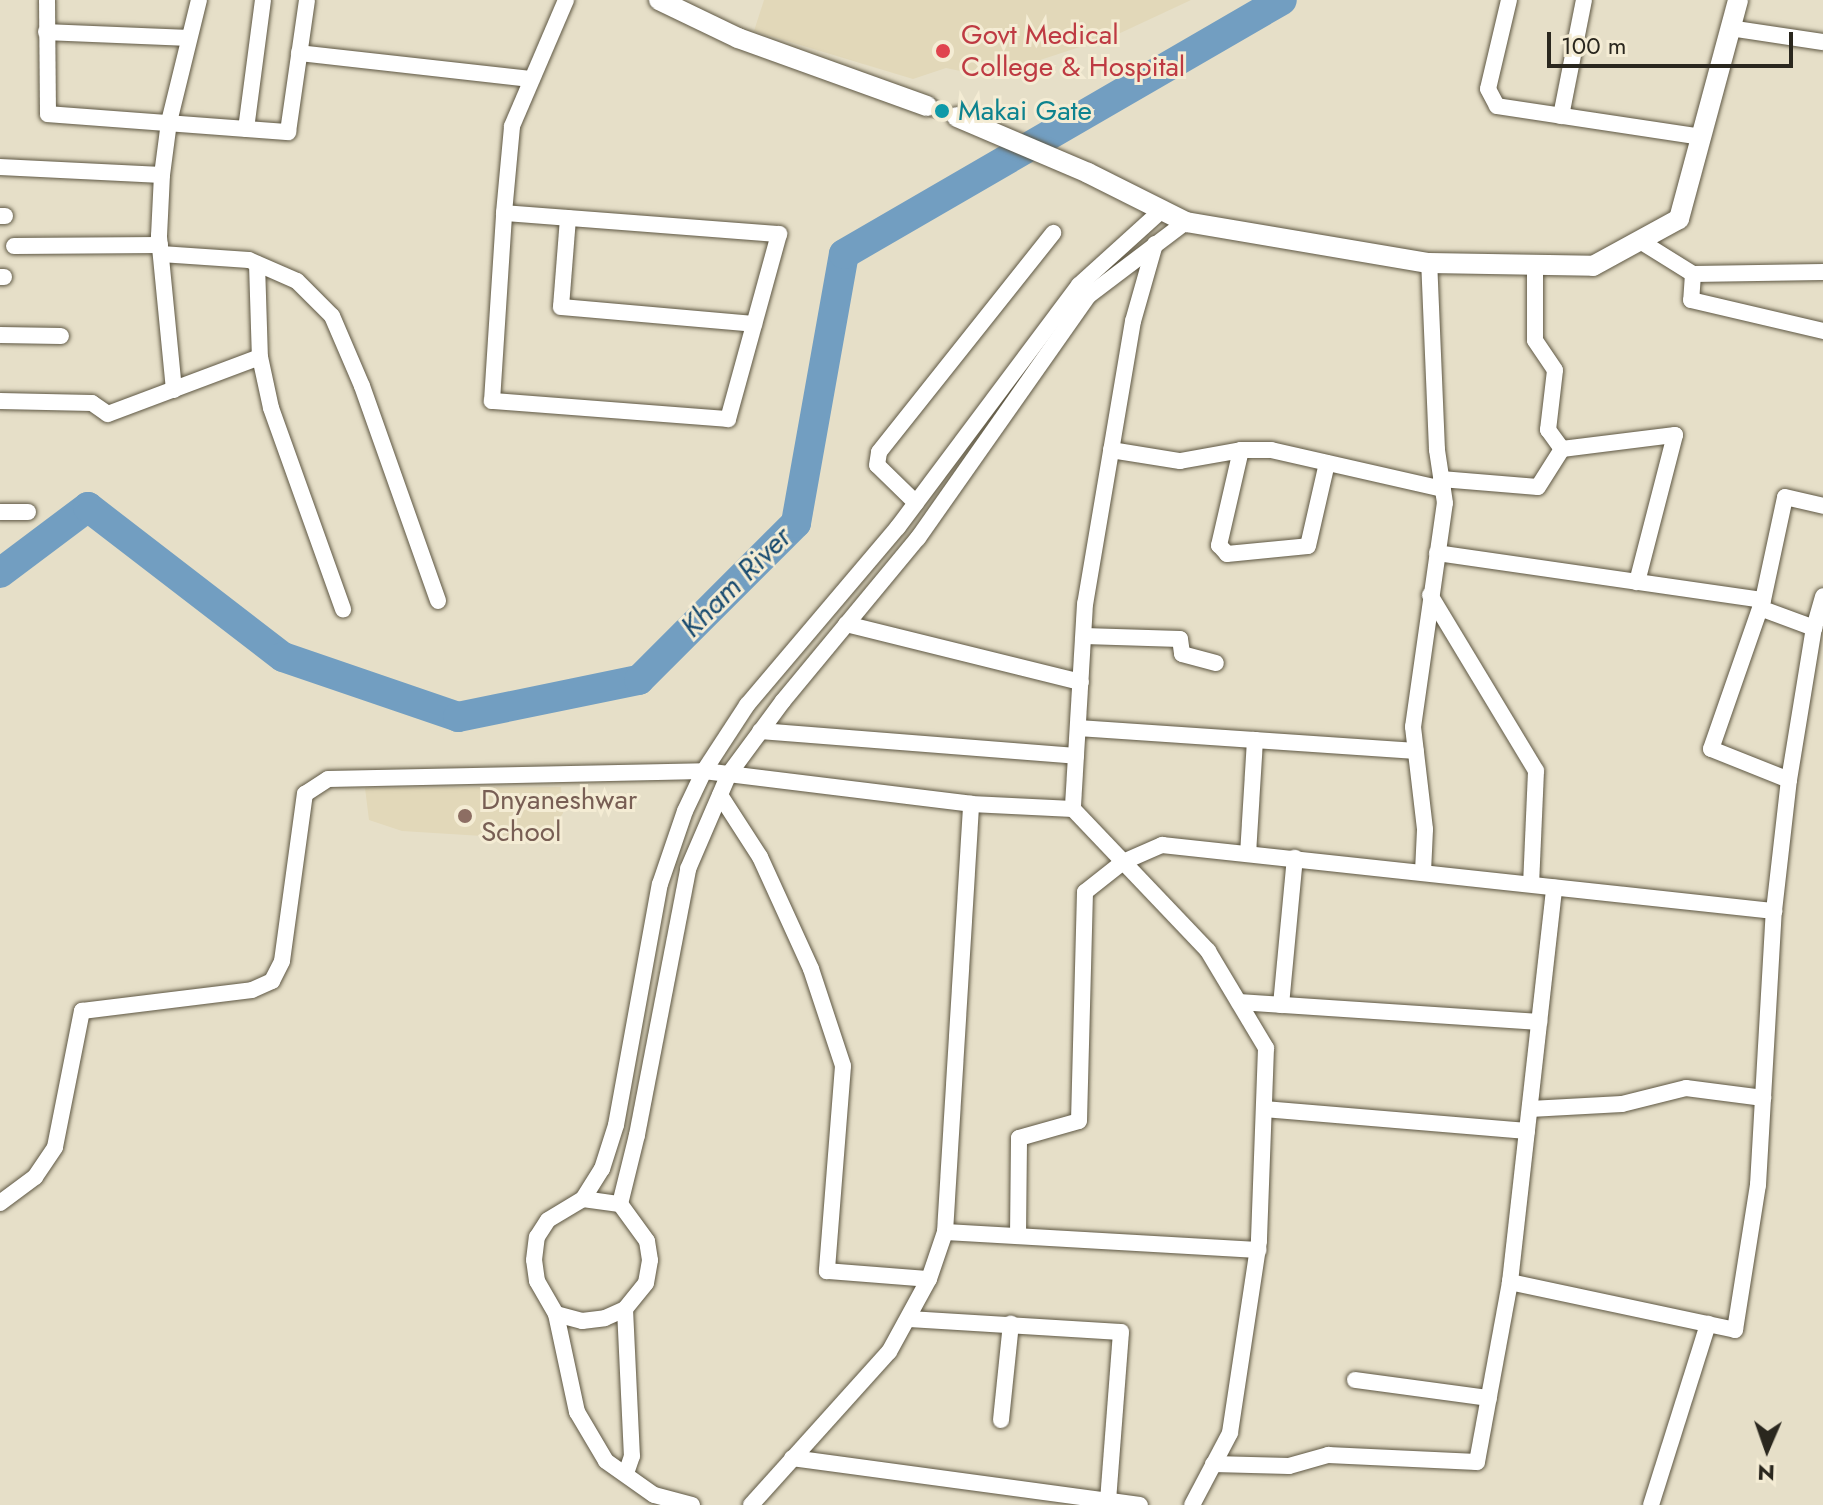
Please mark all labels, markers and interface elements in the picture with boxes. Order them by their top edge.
scale bar [1551,16,1797,66]
place label: Govt Medical College & Hospital [961,18,1185,84]
text: 100 m [1561,28,1627,63]
marker: Govt Medical College & Hospital [932,40,954,62]
place label: Makai Gate [958,94,1092,128]
marker: Makai Gate [933,102,951,120]
water label: Kham River [673,519,799,645]
place label: Dnyaneshwar School [481,783,637,849]
marker: Dnyaneshwar School [456,807,474,825]
north arrow [1727,1409,1807,1489]
text: N [1757,1457,1775,1489]

